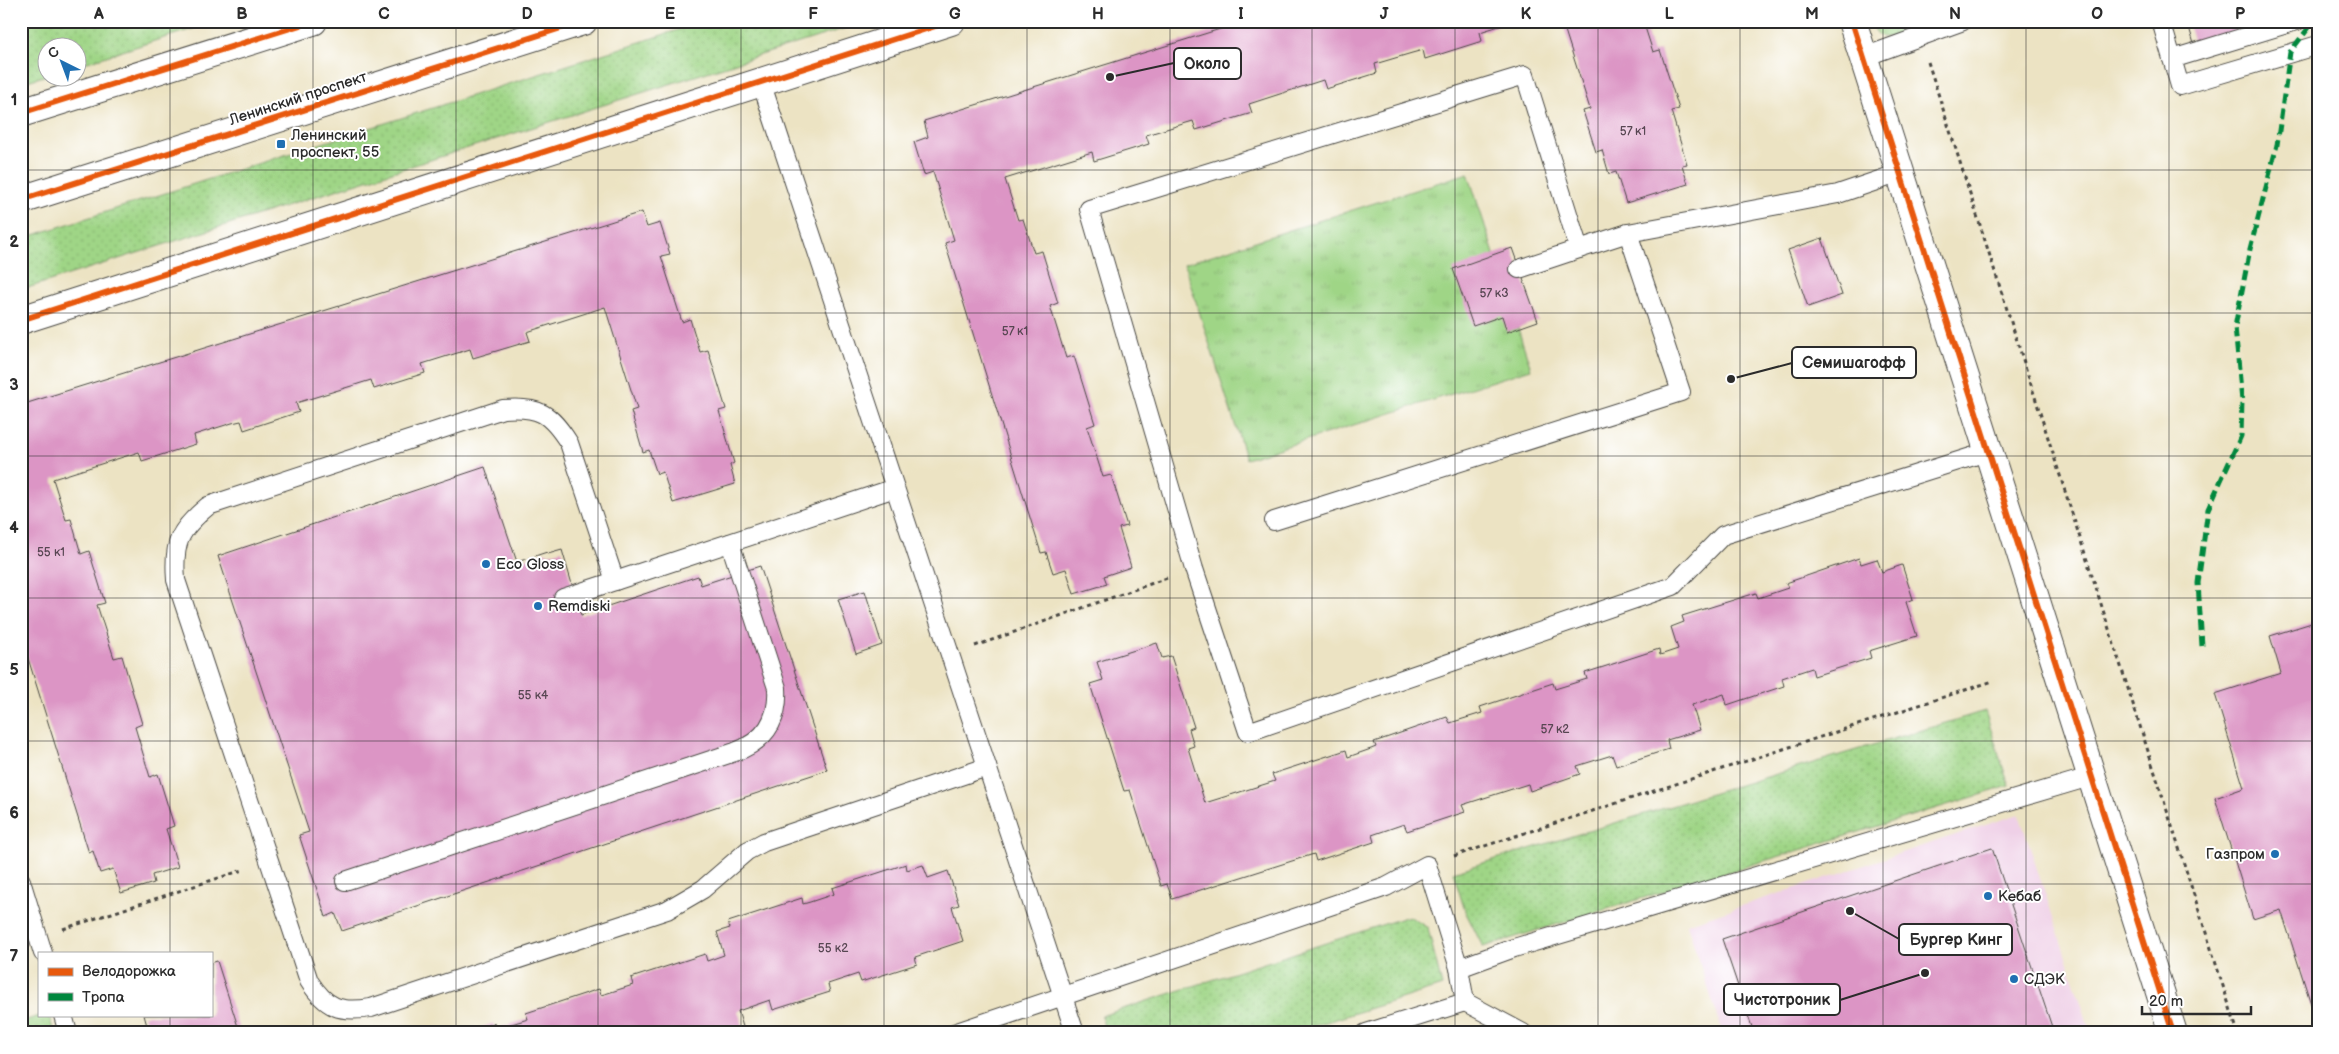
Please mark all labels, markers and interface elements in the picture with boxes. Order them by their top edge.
text: A [93,5,104,24]
text: B [236,5,248,24]
text: C [378,5,390,24]
text: D [521,5,533,24]
text: E [665,5,675,24]
text: F [808,5,818,24]
text: G [949,5,961,24]
text: H [1092,5,1104,24]
text: I [1238,5,1244,24]
text: J [1380,5,1389,24]
text: K [1521,5,1532,24]
text: L [1664,5,1674,24]
text: M [1805,5,1819,24]
text: N [1949,5,1961,24]
text: O [2091,5,2103,24]
text: P [2235,5,2245,24]
north arrow [38,38,88,88]
text: С [44,43,63,62]
callout: Около [1174,48,1241,79]
text: Около [1184,55,1231,74]
street label: Ленинский проспект [226,67,370,130]
text: 1 [11,91,17,110]
house number: 57 к1 [1620,124,1646,139]
place label: Ленинский проспект, 55 [290,126,379,162]
marker: Ленинский проспект, 55 [275,138,287,150]
text: 2 [9,233,19,252]
house number: 57 к3 [1479,286,1509,301]
house number: 57 к1 [1002,324,1028,339]
callout: Семишагофф [1792,347,1916,378]
text: Семишагофф [1802,354,1906,373]
text: 3 [9,376,19,395]
text: 4 [9,519,19,538]
house number: 55 к1 [37,545,65,560]
place label: Eco Gloss [496,555,565,574]
marker: Eco Gloss [480,558,492,570]
place label: Remdiski [548,597,610,616]
marker: Remdiski [532,600,544,612]
text: 5 [9,661,19,680]
house number: 55 к4 [518,688,549,703]
house number: 57 к2 [1541,722,1569,737]
text: 6 [9,804,19,823]
place label: Газпром [2206,845,2265,864]
marker: Газпром [2269,848,2281,860]
place label: Кебаб [1998,887,2041,906]
marker: Кебаб [1982,890,1994,902]
callout: Бургер Кинг [1899,924,2012,955]
text: Бургер Кинг [1910,931,2003,950]
house number: 55 к2 [818,941,848,956]
text: 7 [10,947,19,966]
legend [38,952,212,1016]
text: Велодорожка [82,962,176,981]
place label: СДЭК [2024,970,2065,989]
marker: СДЭК [2008,973,2020,985]
callout: Чистотроник [1724,984,1840,1015]
scale bar [2142,984,2250,1016]
text: Тропа [82,988,125,1007]
text: Чистотроник [1734,991,1831,1010]
text: 20 m [2149,992,2183,1011]

